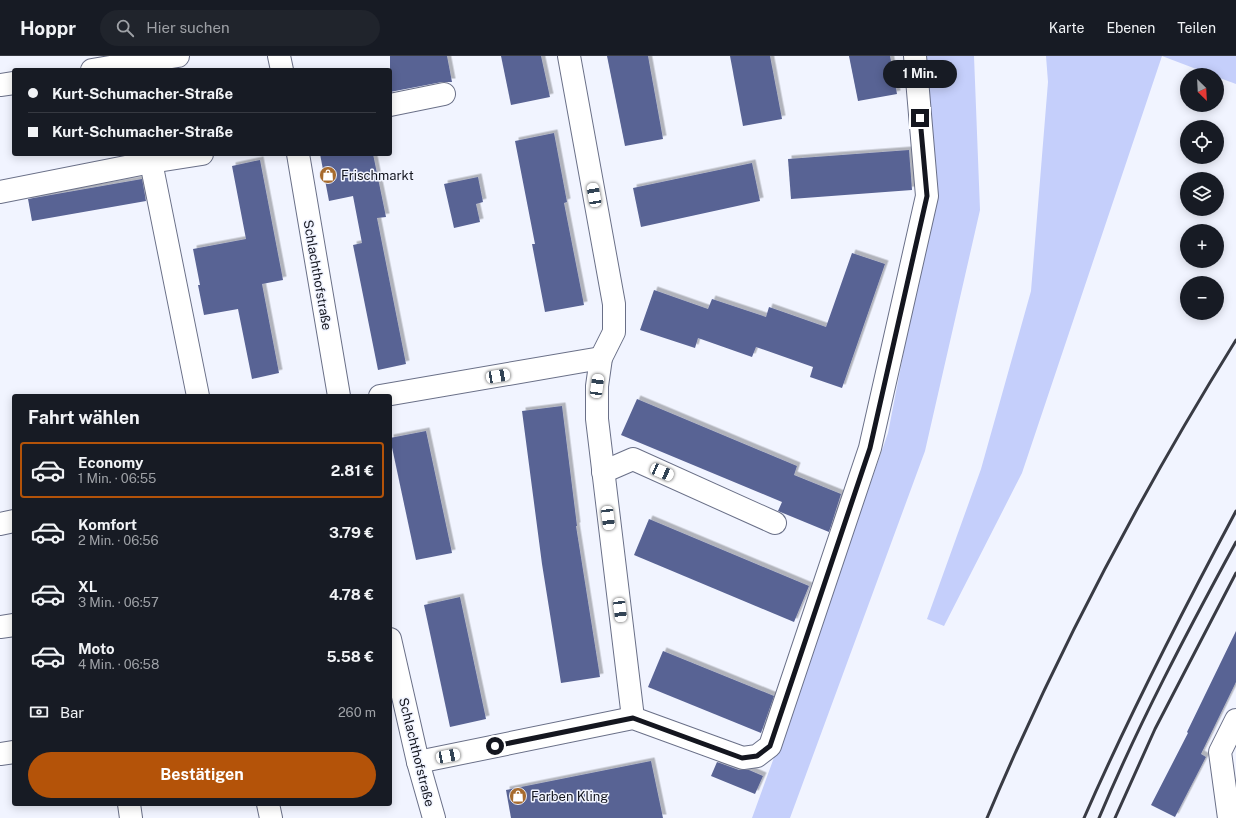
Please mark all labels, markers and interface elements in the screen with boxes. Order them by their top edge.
search box [100,10,380,46]
text: Hoppr [20,17,76,39]
icon: search [114,17,136,39]
text: Hier suchen [146,19,230,36]
text: Karte [1049,20,1084,36]
text: Ebenen [1106,20,1155,36]
text: Teilen [1177,20,1216,36]
callout: 1 Min. [883,60,957,88]
text: 1 Min. [902,66,938,81]
north arrow [1180,68,1224,112]
map controls [1180,68,1224,320]
text: Kurt-Schumacher-Straße [52,85,233,102]
route end [911,109,929,127]
button: locate [1180,120,1224,164]
text: Kurt-Schumacher-Straße [52,123,233,140]
shop icon: Frischmarkt [318,165,338,185]
place label: Frischmarkt [341,168,414,183]
button: layers [1180,172,1224,216]
car [586,182,602,208]
street label: Schlachthofstraße [300,219,335,331]
button: + [1180,224,1224,268]
button: − [1180,276,1224,320]
car [485,368,511,384]
car [589,373,605,399]
text: Fahrt wählen [28,407,140,428]
icon: car [30,452,66,488]
text: Economy [78,454,143,471]
text: 2.81 € [331,462,374,479]
car [649,462,675,482]
text: 1 Min. · 06:55 [78,471,156,486]
car [601,505,615,531]
icon: car [30,514,66,550]
text: Komfort [78,516,137,533]
text: 3.79 € [329,524,374,541]
text: 2 Min. · 06:56 [78,533,159,548]
icon: car [30,576,66,612]
text: XL [78,578,97,595]
text: 4.78 € [329,586,374,603]
text: 3 Min. · 06:57 [78,595,159,610]
car [613,597,627,623]
icon: car [30,638,66,674]
text: Moto [78,640,115,657]
text: 5.58 € [326,648,374,665]
text: 4 Min. · 06:58 [78,657,159,672]
street label: Schlachthofstraße [396,696,437,808]
icon: cash [28,701,50,723]
text: Bar [60,704,84,721]
text: 260 m [338,705,376,720]
route start [486,737,504,755]
car [435,748,461,764]
button: Bestätigen [28,752,376,798]
shop icon: Farben Kling [508,786,528,806]
place label: Farben Kling [531,789,608,804]

